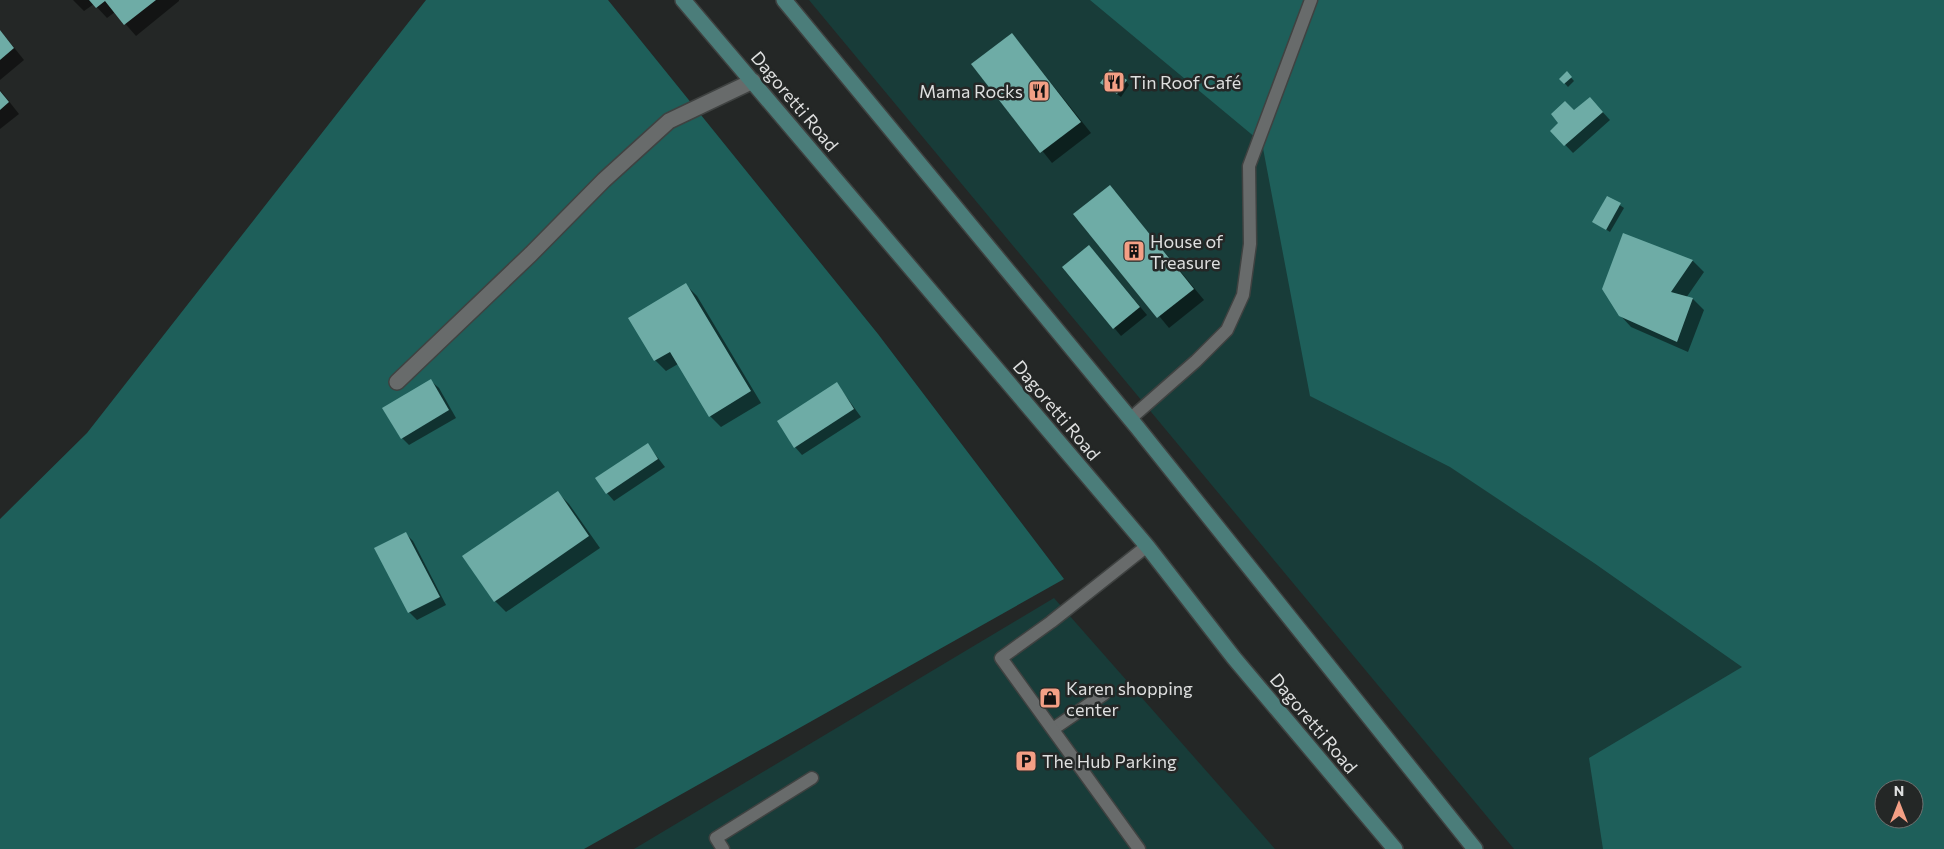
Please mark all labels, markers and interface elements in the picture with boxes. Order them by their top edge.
street label: Dagoretti Road [747,46,843,156]
restaurant icon: Tin Roof Café [1102,70,1126,94]
place label: Tin Roof Café [1130,71,1241,93]
restaurant icon: Mama Rocks [1027,79,1051,103]
place label: Mama Rocks [919,80,1023,102]
place label: House of Treasure [1150,230,1224,273]
building icon: House of Treasure [1122,239,1146,263]
street label: Dagoretti Road [1009,355,1105,465]
street label: Dagoretti Road [1266,668,1362,778]
place label: Karen shopping center [1066,677,1193,720]
shop icon: Karen shopping center [1038,686,1062,710]
parking icon: The Hub Parking [1014,749,1038,773]
place label: The Hub Parking [1042,750,1177,772]
north arrow [1874,779,1924,829]
text: N [1894,782,1904,799]

